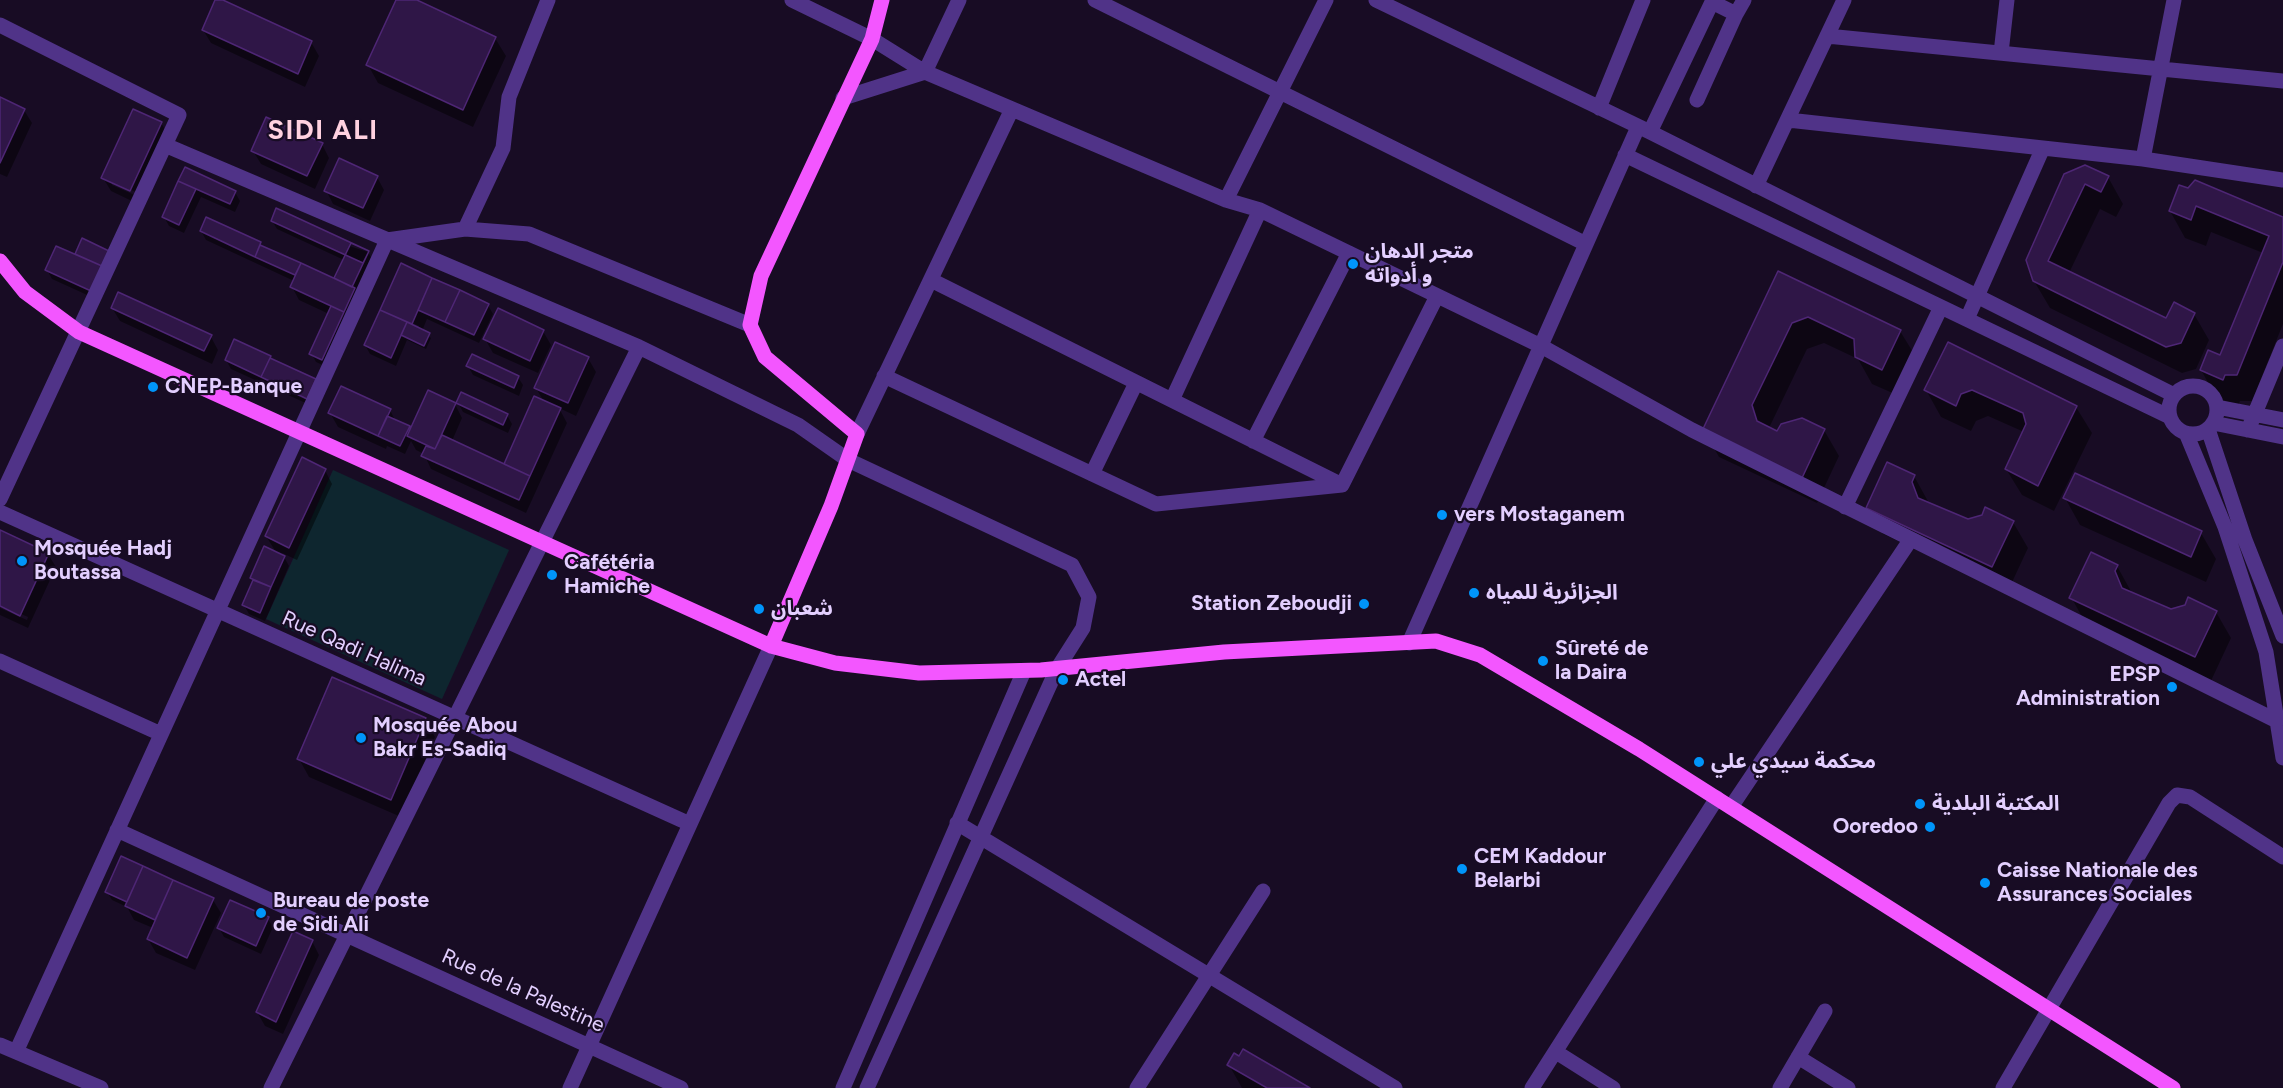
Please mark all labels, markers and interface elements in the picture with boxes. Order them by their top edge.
district label: SIDI ALI [268,115,378,147]
place label: متجر الدهان و أدواته [1365,239,1474,289]
marker: متجر الدهان و أدواته [1346,257,1360,271]
place label: CNEP-Banque [165,374,302,400]
marker: CNEP-Banque [146,380,160,394]
place label: vers Mostaganem [1454,502,1625,528]
marker: vers Mostaganem [1435,508,1449,522]
place label: Mosquée Hadj Boutassa [34,536,172,586]
place label: Cafétéria Hamiche [564,550,655,600]
marker: Mosquée Hadj Boutassa [15,554,29,568]
marker: Cafétéria Hamiche [545,568,559,582]
place label: الجزائرية للمياه [1486,580,1618,606]
marker: الجزائرية للمياه [1467,586,1481,600]
place label: Station Zeboudji [1191,591,1352,617]
place label: شعبان [771,596,833,622]
marker: Station Zeboudji [1357,597,1371,611]
marker: شعبان [752,602,766,616]
street label: Rue Qadi Halima [278,606,430,692]
place label: Sûreté de la Daira [1555,636,1648,686]
marker: Sûreté de la Daira [1536,654,1550,668]
place label: EPSP Administration [2016,662,2160,712]
place label: Actel [1075,667,1126,693]
marker: Actel [1056,673,1070,687]
marker: EPSP Administration [2165,680,2179,694]
place label: Mosquée Abou Bakr Es-Sadiq [373,713,517,763]
marker: Mosquée Abou Bakr Es-Sadiq [354,731,368,745]
place label: محكمة سيدي علي [1711,749,1876,775]
marker: محكمة سيدي علي [1692,755,1706,769]
place label: المكتبة البلدية [1932,791,2060,817]
marker: المكتبة البلدية [1913,797,1927,811]
place label: Ooredoo [1833,814,1918,840]
marker: Ooredoo [1923,820,1937,834]
place label: CEM Kaddour Belarbi [1474,844,1606,894]
place label: Caisse Nationale des Assurances Sociales [1997,858,2198,908]
marker: CEM Kaddour Belarbi [1455,862,1469,876]
marker: Caisse Nationale des Assurances Sociales [1978,876,1992,890]
place label: Bureau de poste de Sidi Ali [273,888,429,938]
marker: Bureau de poste de Sidi Ali [254,906,268,920]
street label: Rue de la Palestine [438,944,608,1038]

